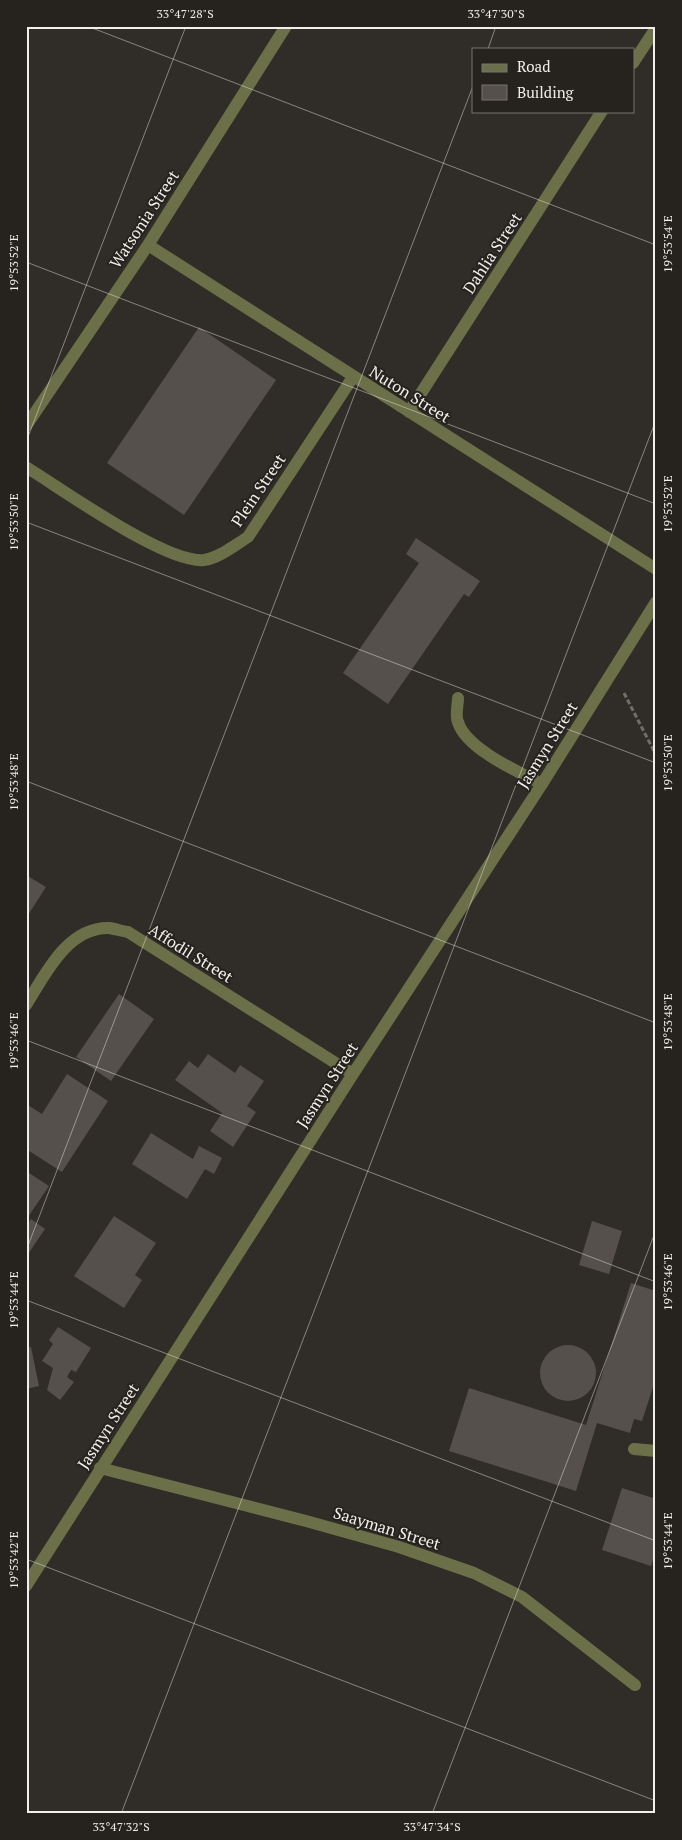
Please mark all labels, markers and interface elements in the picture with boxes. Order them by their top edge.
text: 33°47'28"S [156,6,214,21]
text: 33°47'30"S [467,6,525,21]
legend [472,48,634,112]
text: Road [517,56,550,76]
text: Building [517,82,575,102]
street label: Watsonia Street [104,166,184,272]
street label: Dahlia Street [457,208,527,298]
text: 19°53'54"E [660,215,675,273]
text: 19°53'52"E [6,234,21,292]
street label: Nuton Street [365,360,455,428]
street label: Plein Street [226,449,290,531]
text: 19°53'52"E [660,475,675,533]
text: 19°53'50"E [6,493,21,551]
street label: Jasmyn Street [512,697,582,793]
text: 19°53'50"E [660,734,675,792]
text: 19°53'48"E [6,753,21,811]
street label: Affodil Street [145,918,237,988]
text: 19°53'48"E [660,993,675,1051]
text: 19°53'46"E [6,1012,21,1070]
street label: Jasmyn Street [291,1038,363,1132]
text: 19°53'46"E [660,1253,675,1311]
text: 19°53'44"E [6,1271,21,1329]
street label: Jasmyn Street [72,1379,144,1473]
street label: Saayman Street [331,1501,443,1555]
text: 19°53'44"E [660,1512,675,1570]
text: 19°53'42"E [6,1531,21,1589]
text: 33°47'32"S [92,1819,150,1834]
text: 33°47'34"S [403,1819,461,1834]

